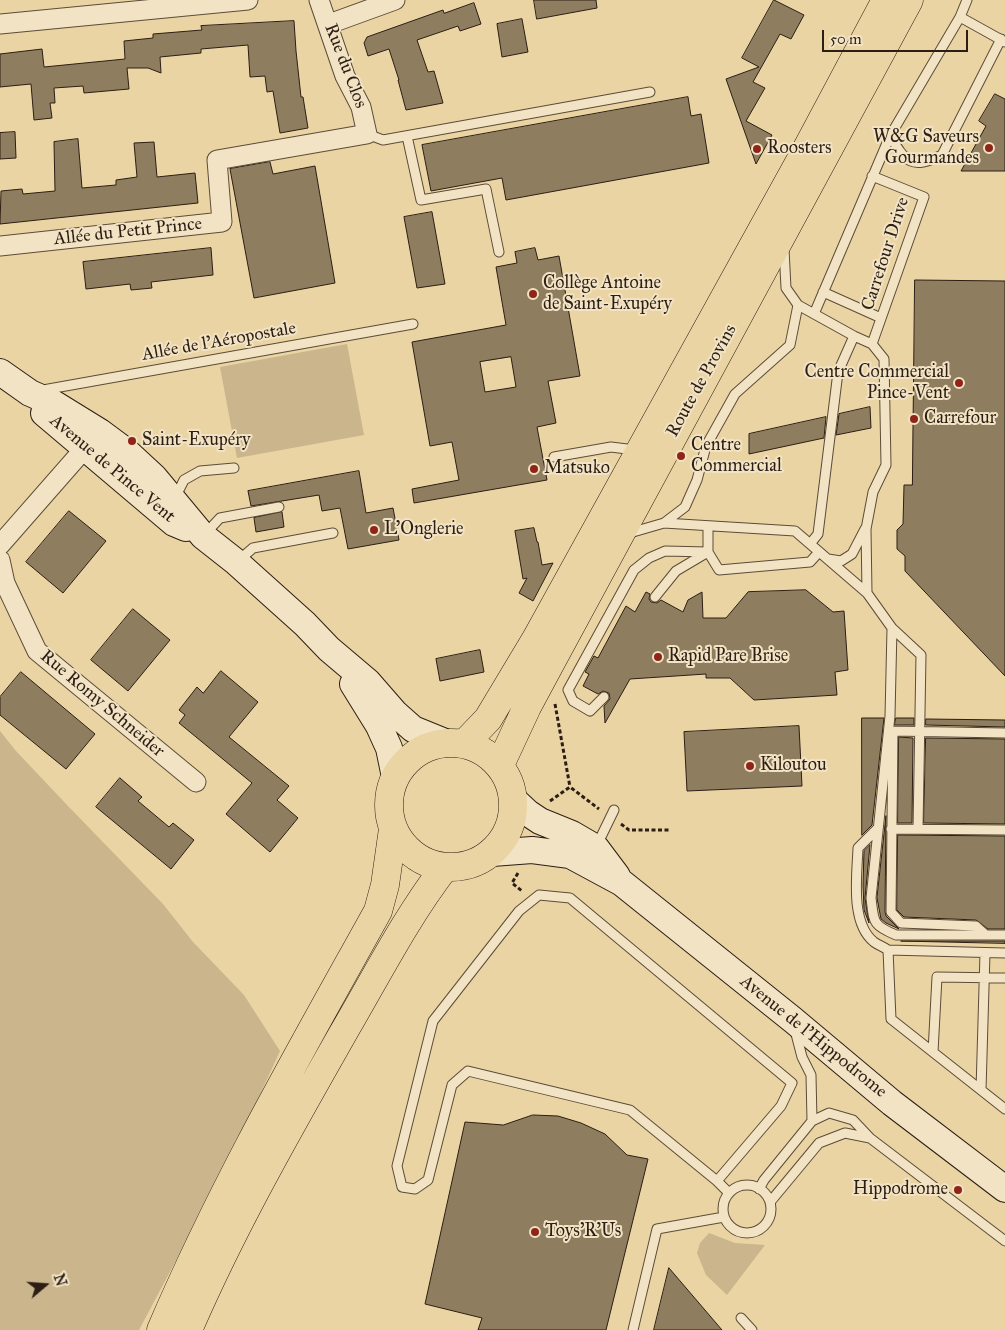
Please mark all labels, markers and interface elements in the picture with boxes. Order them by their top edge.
scale bar [825,20,971,52]
street label: Rue du Clos [319,21,371,111]
text: 50 m [830,30,862,48]
place label: W&G Saveurs Gourmandes [873,127,979,170]
place label: Roosters [767,138,832,160]
marker: W&G Saveurs Gourmandes [983,142,995,154]
marker: Roosters [751,143,763,155]
street label: Carrefour Drive [858,195,914,313]
street label: Allée du Petit Prince [53,213,203,251]
place label: Collège Antoine de Saint-Exupéry [543,273,672,316]
marker: Collège Antoine de Saint-Exupéry [527,288,539,300]
street label: Allée de l'Aéropostale [140,318,298,366]
street label: Route de Provins [662,321,742,441]
place label: Centre Commercial Pince-Vent [804,362,949,404]
marker: Centre Commercial Pince-Vent [953,377,965,389]
place label: Carrefour [924,408,996,430]
street label: Avenue de Pince Vent [45,410,179,528]
marker: Carrefour [908,413,920,425]
place label: Saint-Exupéry [142,430,251,452]
marker: Saint-Exupéry [126,435,138,447]
place label: Centre Commercial [691,435,782,478]
marker: Centre Commercial [675,450,687,462]
place label: Matsuko [544,458,610,480]
marker: Matsuko [528,463,540,475]
place label: L'Onglerie [384,519,464,541]
marker: L'Onglerie [368,524,380,536]
street label: Rue Romy Schneider [35,646,169,762]
place label: Rapid Pare Brise [668,646,788,668]
marker: Rapid Pare Brise [652,651,664,663]
place label: Kiloutou [760,755,826,777]
marker: Kiloutou [744,760,756,772]
street label: Avenue de l'Hippodrome [735,971,891,1103]
place label: Hippodrome [853,1179,948,1201]
marker: Hippodrome [952,1184,964,1196]
place label: Toys'R'Us [545,1221,621,1243]
marker: Toys'R'Us [529,1226,541,1238]
north arrow [20,1260,70,1310]
text: N [50,1272,70,1288]

